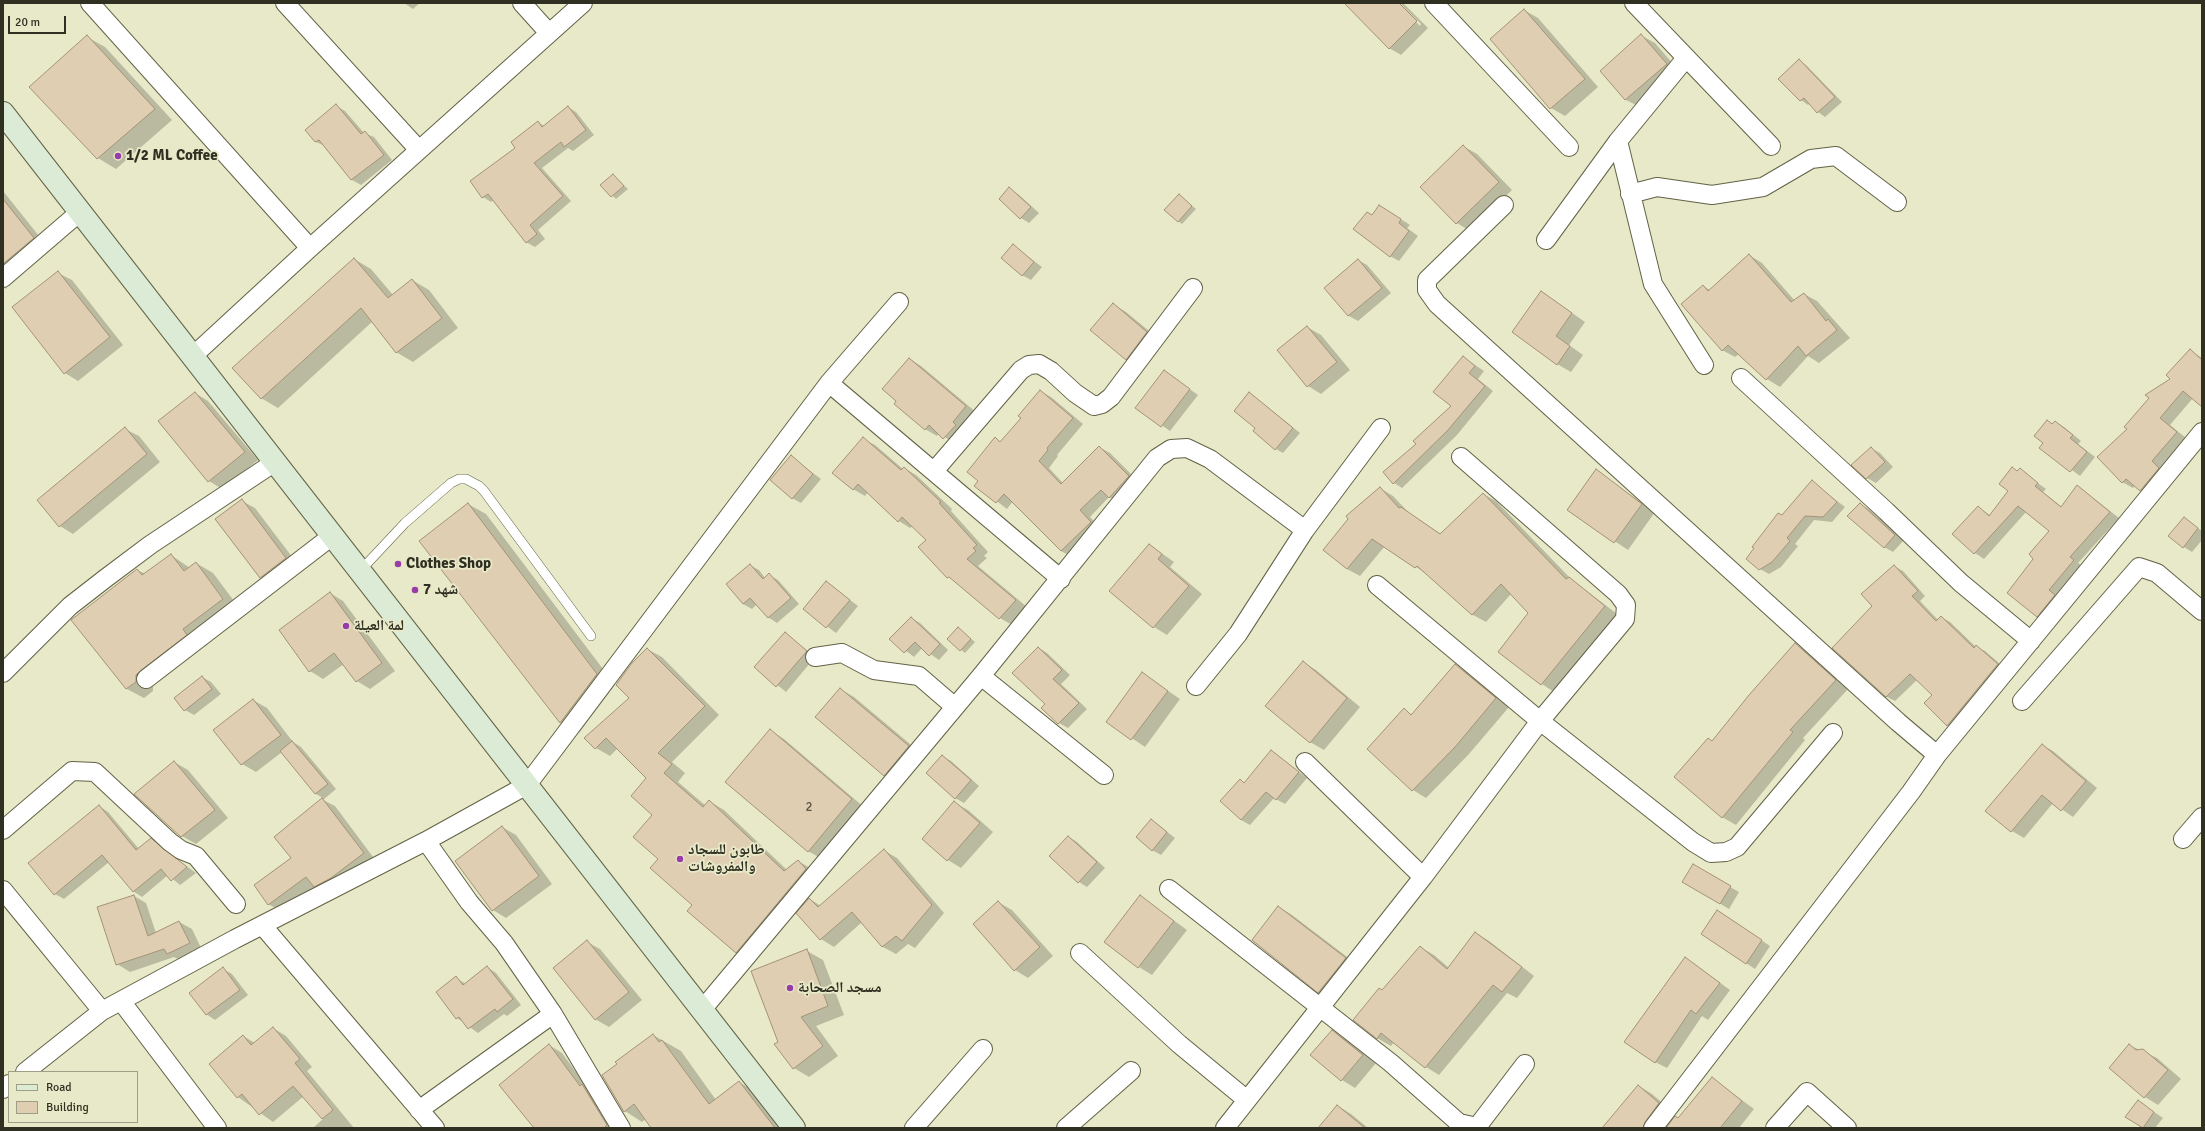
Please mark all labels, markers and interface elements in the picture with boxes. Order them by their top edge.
scale bar [10,8,68,34]
text: 20 m [15,15,40,30]
place label: 1/2 ML Coffee [126,147,218,165]
marker: 1/2 ML Coffee [113,151,123,161]
place label: Clothes Shop [406,555,491,573]
marker: Clothes Shop [393,559,403,569]
place label: شهد 7 [423,581,458,599]
marker: شهد 7 [410,585,420,595]
place label: لمة العيلة [354,617,404,635]
marker: لمة العيلة [341,621,351,631]
house number: 2 [805,800,813,816]
place label: طابون للسجاد والمفروشات [688,841,765,876]
marker: طابون للسجاد والمفروشات [675,854,685,864]
place label: مسجد الصحابة [798,979,881,997]
marker: مسجد الصحابة [785,983,795,993]
legend [8,1071,138,1123]
text: Road [46,1080,72,1095]
text: Building [46,1100,89,1115]

